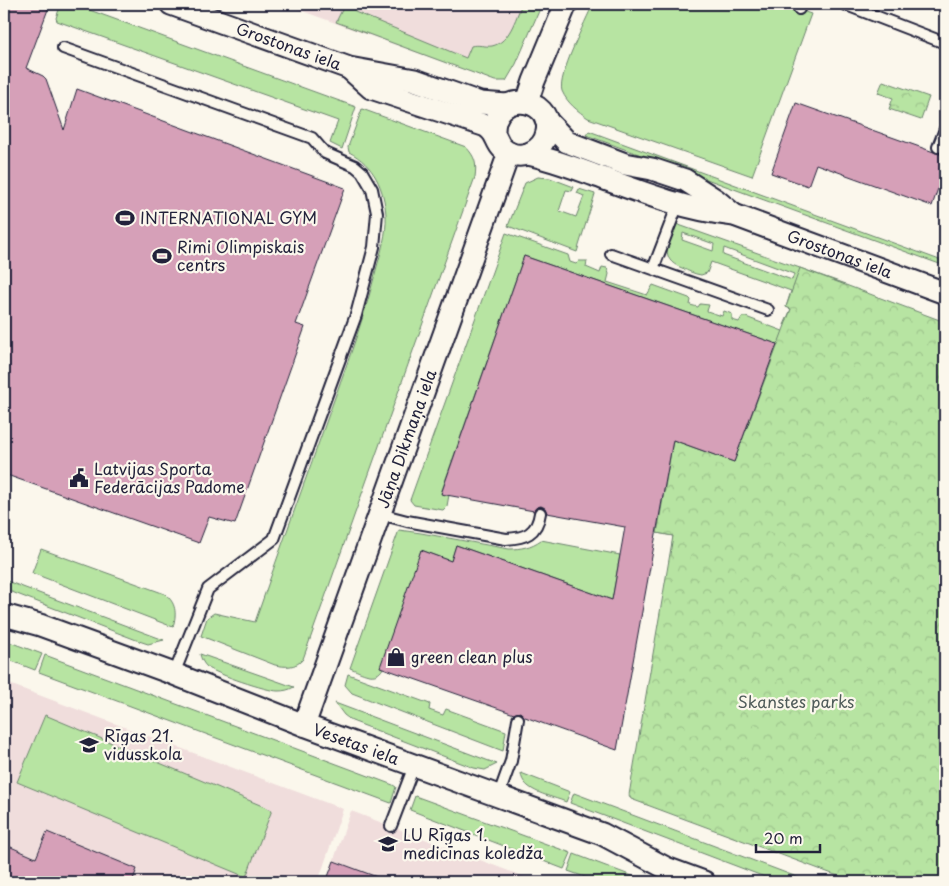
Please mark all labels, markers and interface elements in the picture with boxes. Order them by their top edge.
street label: Grostonas iela [233,15,345,75]
place label: INTERNATIONAL GYM [140,205,317,229]
sports icon: INTERNATIONAL GYM [114,207,136,229]
street label: Grostonas iela [784,223,896,284]
place label: Rimi Olimpiskais centrs [177,234,304,276]
sports icon: Rimi Olimpiskais centrs [151,245,173,267]
street label: Jāņa Dikmaņa iela [370,366,442,511]
place label: Latvijas Sporta Federācijas Padome [94,456,245,498]
public building icon: Latvijas Sporta Federācijas Padome [68,467,90,489]
place label: green clean plus [411,644,533,668]
shop icon: green clean plus [385,646,407,668]
park label: Skanstes parks [738,689,854,713]
street label: Vesetas iela [310,716,403,770]
place label: Rīgas 21. vidusskola [104,723,182,765]
school or university icon: Rīgas 21. vidusskola [78,734,100,756]
scale bar [756,821,820,853]
place label: LU Rīgas 1. medicīnas koledža [403,822,543,864]
text: 20 m [764,826,803,849]
school or university icon: LU Rīgas 1. medicīnas koledža [377,833,399,855]

